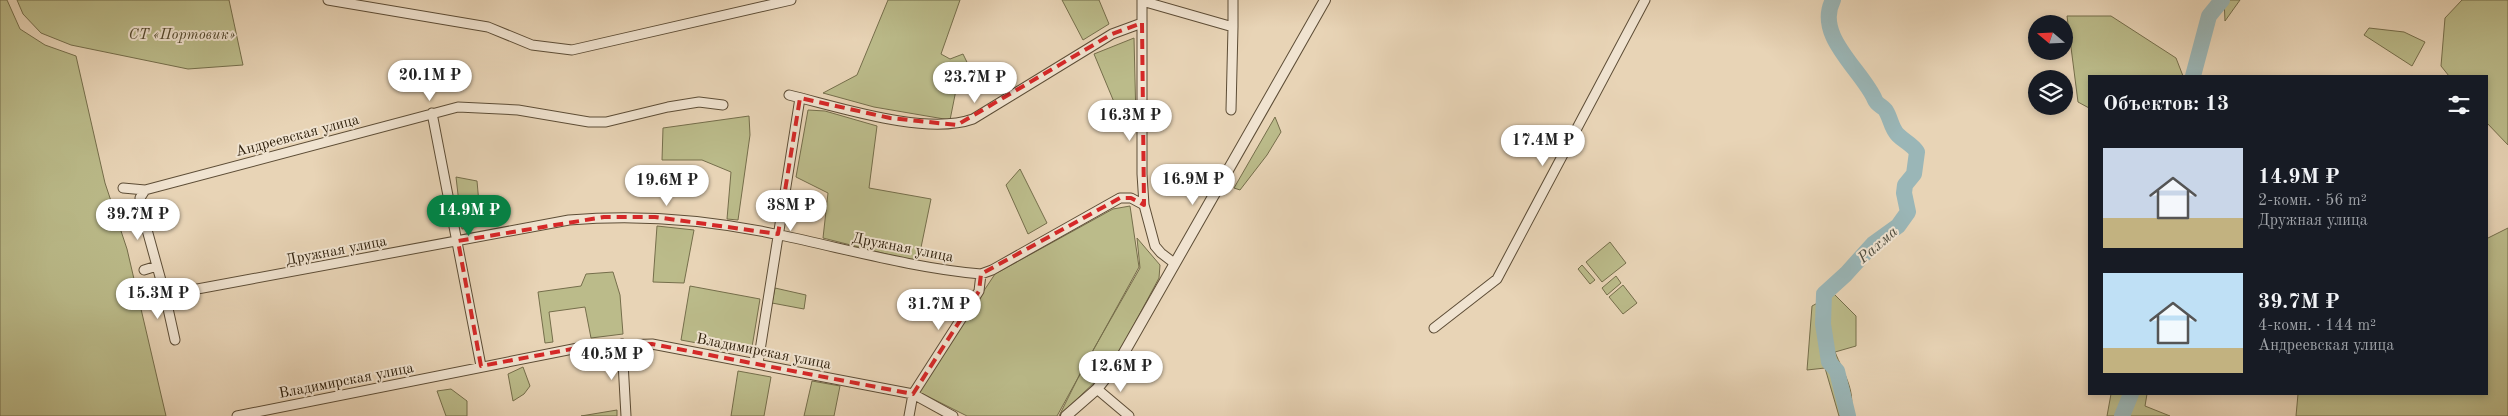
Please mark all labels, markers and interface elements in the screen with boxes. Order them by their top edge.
north arrow [2028,15,2072,60]
map controls [2028,15,2073,115]
park label: СТ «Портовик» [129,28,235,43]
pin: 20.1M ₽ [384,59,476,102]
pin: 23.7M ₽ [929,62,1021,104]
text: 20.1M ₽ [399,68,461,84]
text: 23.7M ₽ [944,70,1006,86]
button: layers [2028,70,2073,115]
icon: filters [2445,91,2473,119]
text: Объектов: 13 [2103,94,2229,115]
pin: 16.3M ₽ [1084,100,1176,142]
text: 16.3M ₽ [1099,108,1161,124]
street label: Андреевская улица [234,113,362,160]
pin: 17.4M ₽ [1497,124,1589,167]
text: 17.4M ₽ [1512,133,1574,149]
pin: 19.6M ₽ [621,164,713,207]
pin: 16.9M ₽ [1147,164,1239,206]
text: 14.9M ₽ [2258,167,2340,188]
icon: home [2143,168,2203,228]
text: 16.9M ₽ [1162,172,1224,188]
text: 19.6M ₽ [636,173,698,189]
pin: 38M ₽ [756,190,826,232]
text: 2-комн. · 56 m² [2258,193,2367,209]
pin: 14.9M ₽ [423,194,515,237]
pin: 39.7M ₽ [92,198,184,241]
text: 38M ₽ [767,198,815,214]
text: 14.9M ₽ [438,203,500,219]
text: 39.7M ₽ [107,207,169,223]
text: Дружная улица [2258,213,2368,229]
water label: Рахма [1854,224,1902,268]
street label: Дружная улица [851,231,955,266]
street label: Дружная улица [284,234,389,269]
pin: 15.3M ₽ [112,278,204,320]
text: 15.3M ₽ [127,286,189,302]
pin: 31.7M ₽ [893,288,985,331]
text: 39.7M ₽ [2258,292,2340,313]
icon: home [2143,293,2203,353]
text: 31.7M ₽ [908,297,970,313]
text: 4-комн. · 144 m² [2258,318,2376,334]
street label: Владимирская улица [695,332,833,373]
pin: 40.5M ₽ [566,338,658,381]
text: Андреевская улица [2258,338,2394,354]
text: 40.5M ₽ [581,347,643,363]
pin: 12.6M ₽ [1075,350,1167,393]
text: 12.6M ₽ [1090,359,1152,375]
street label: Владимирская улица [278,361,416,402]

